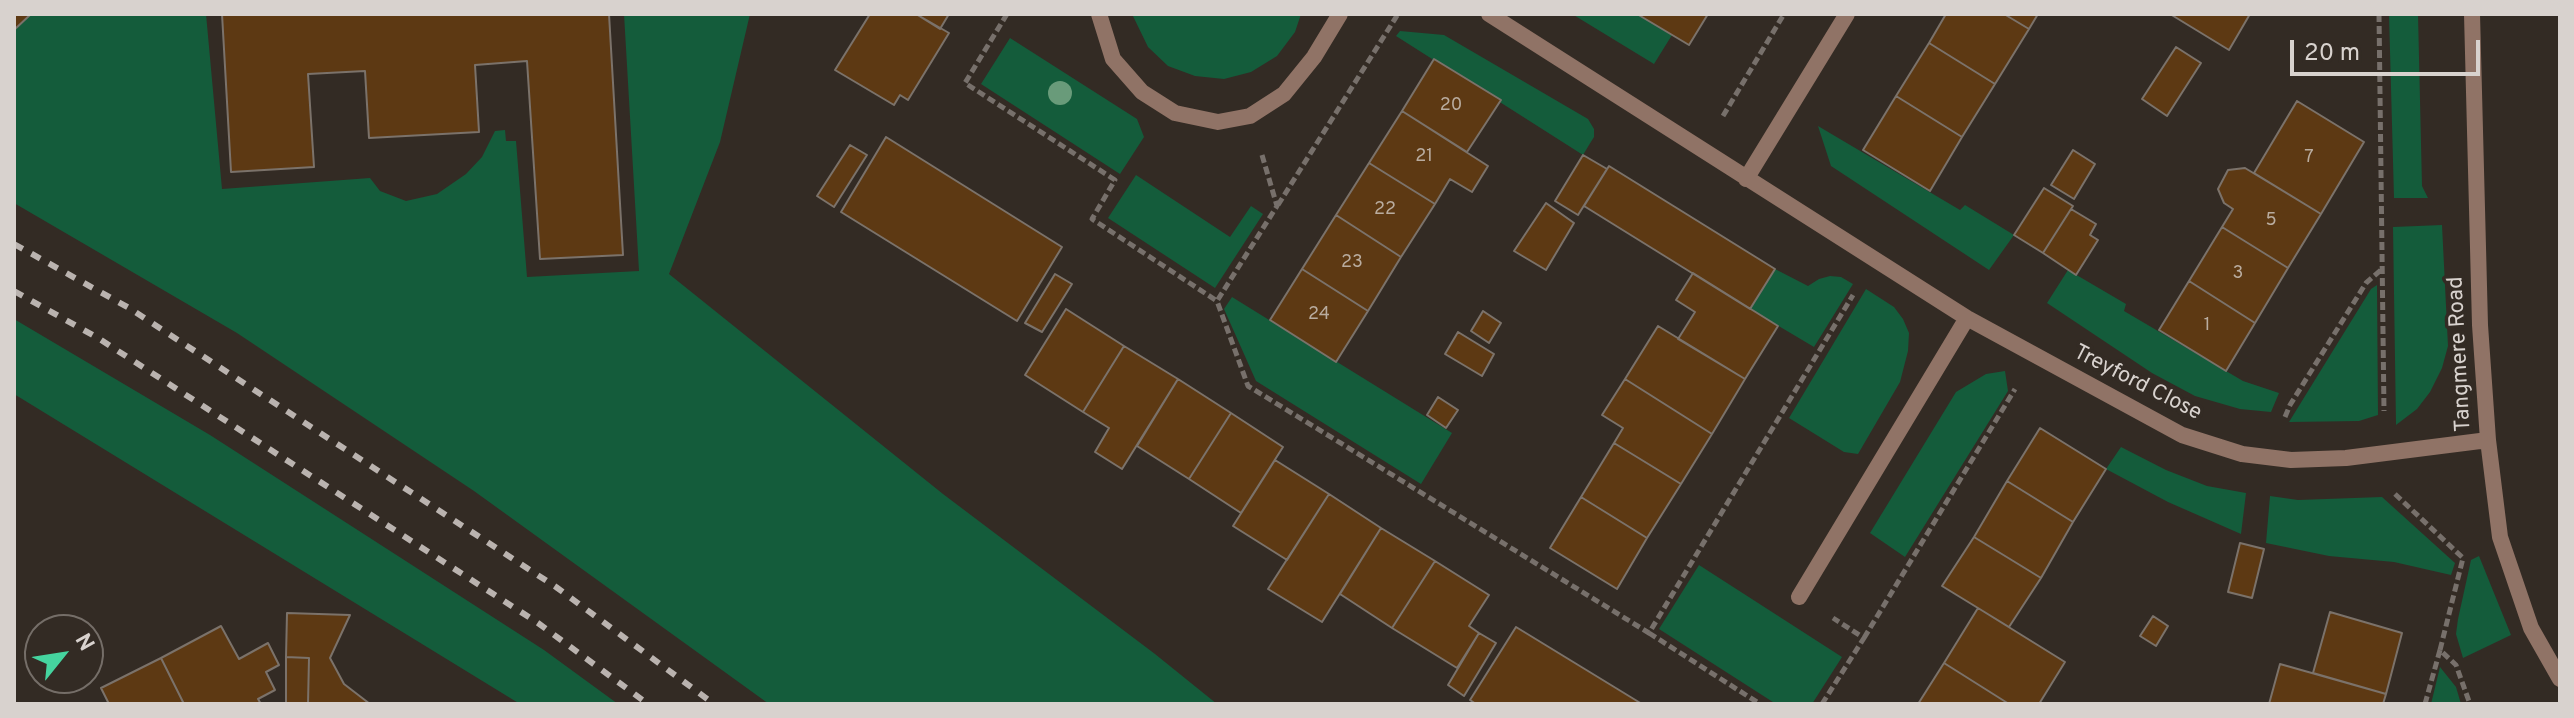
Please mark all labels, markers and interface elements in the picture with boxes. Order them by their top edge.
scale bar [2294,24,2484,74]
text: 20 m [2304,39,2360,69]
house number: 20 [1440,95,1462,117]
house number: 21 [1415,146,1433,168]
house number: 7 [2304,147,2314,169]
house number: 22 [1374,199,1396,221]
house number: 5 [2265,210,2277,232]
house number: 23 [1341,252,1363,274]
house number: 3 [2233,263,2243,285]
street label: Tangmere Road [2444,276,2478,432]
house number: 24 [1308,304,1330,326]
house number: 1 [2204,315,2210,337]
street label: Treyford Close [2068,340,2206,428]
north arrow [24,614,104,694]
text: N [68,629,99,656]

